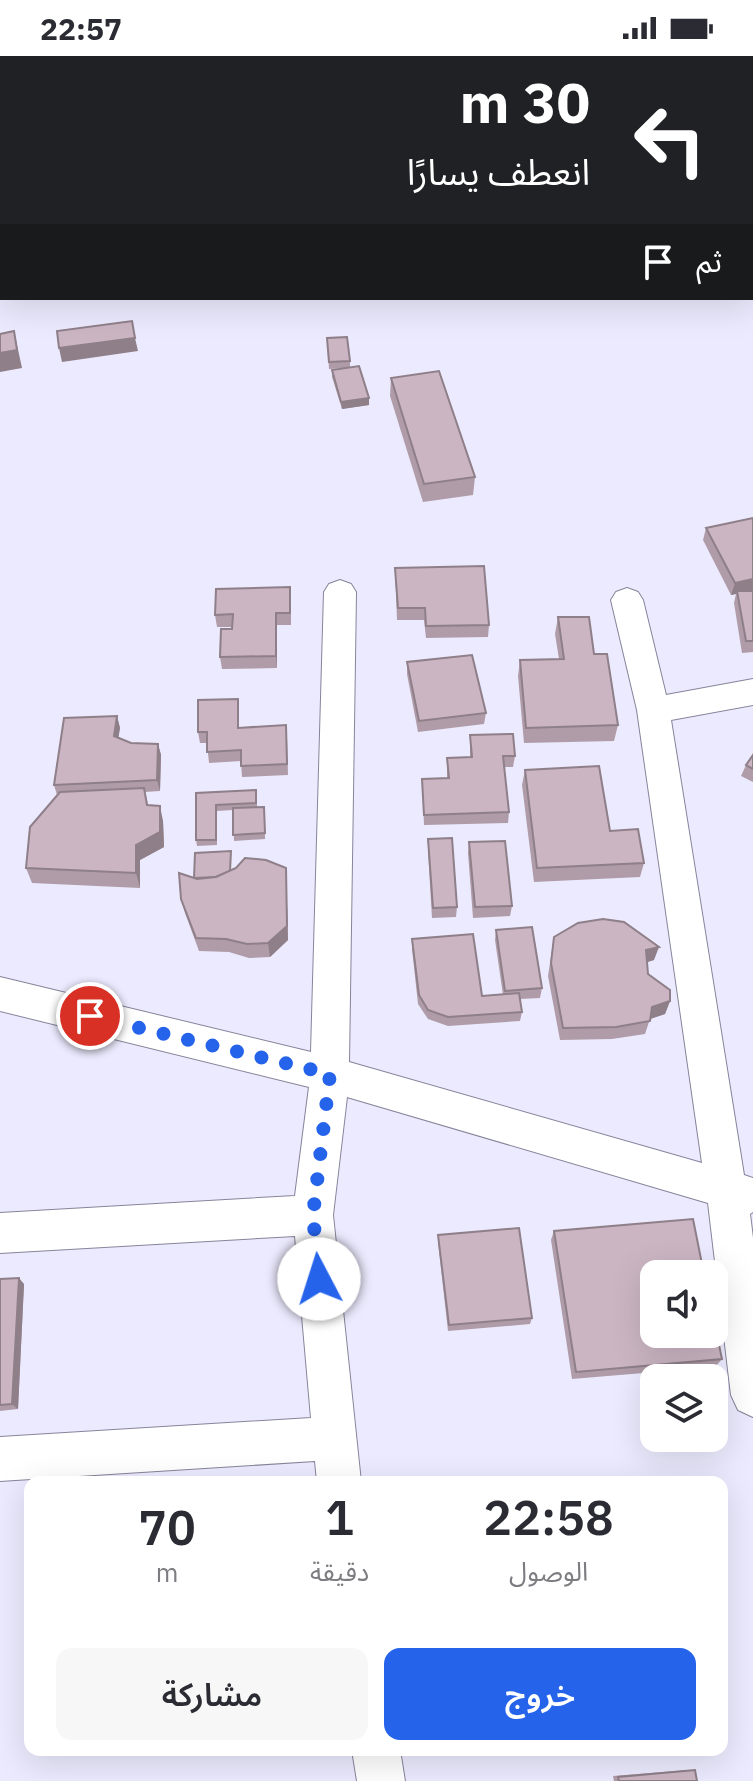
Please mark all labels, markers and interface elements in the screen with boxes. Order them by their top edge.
text: 22:57 [40,9,122,48]
text: 30 m [460,66,590,138]
icon: left [618,88,722,192]
text: انعطف يسارًا [407,148,590,195]
icon: arrive [636,240,680,284]
text: ثم [696,241,722,280]
pin [56,982,124,1050]
icon: arrive [68,994,112,1038]
position arrow [277,1237,361,1321]
map controls [640,1260,728,1452]
button: sound [640,1260,728,1348]
button: layers [640,1364,728,1452]
text: 1 [325,1486,354,1548]
text: 22:58 [483,1486,614,1548]
text: 70 [138,1496,196,1558]
text: دقيقة [310,1554,369,1588]
text: الوصول [509,1554,588,1588]
text: m [156,1555,178,1589]
button: مشاركة [56,1648,368,1740]
button: خروج [384,1648,696,1740]

